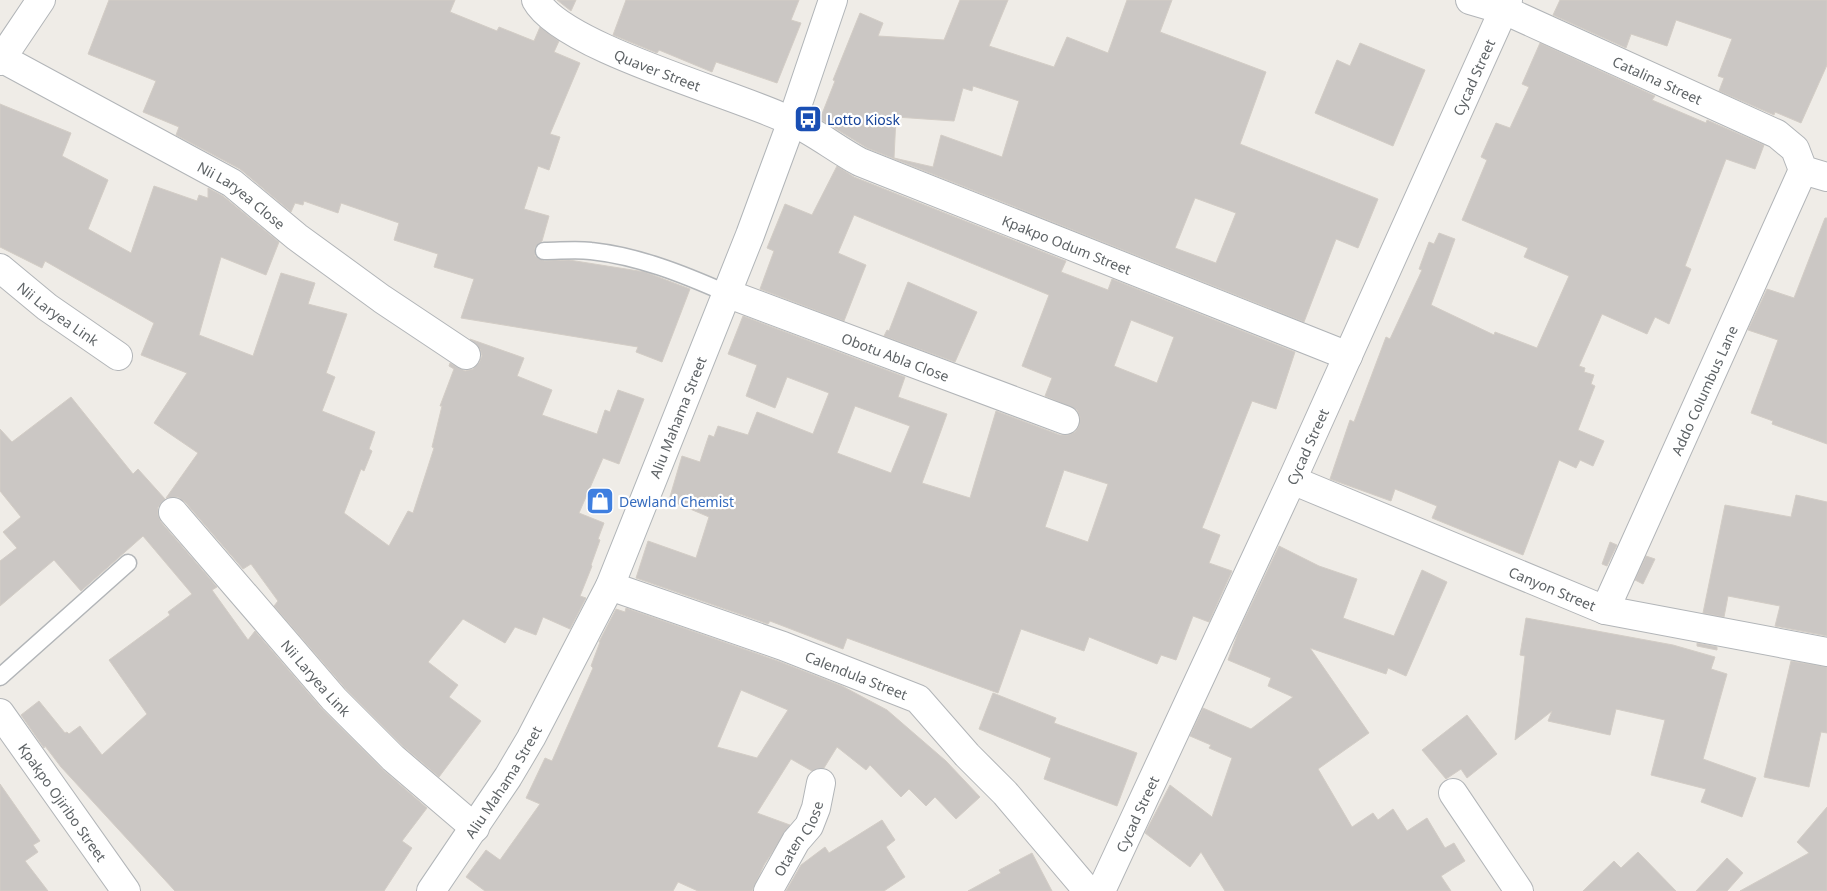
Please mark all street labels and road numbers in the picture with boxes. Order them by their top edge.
street label: Cycad Street [1448,36,1499,118]
street label: Quaver Street [611,44,703,95]
street label: Catalina Street [1610,51,1705,108]
street label: Nii Laryea Close [194,157,290,233]
street label: Kpakpo Odum Street [999,210,1134,278]
street label: Nii Laryea Link [14,277,103,350]
street label: Addo Columbus Lane [1666,322,1741,458]
street label: Obotu Abla Close [839,328,952,385]
street label: Aliu Mahama Street [645,354,710,481]
street label: Cycad Street [1282,405,1333,488]
street label: Canyon Street [1506,562,1599,615]
street label: Nii Laryea Link [277,635,355,720]
street label: Calendula Street [802,646,910,703]
street label: Aliu Mahama Street [460,722,545,841]
street label: Kpakpo Ojiribo Street [15,739,111,865]
street label: Cycad Street [1111,773,1163,855]
street label: Otaten Close [769,799,827,879]

